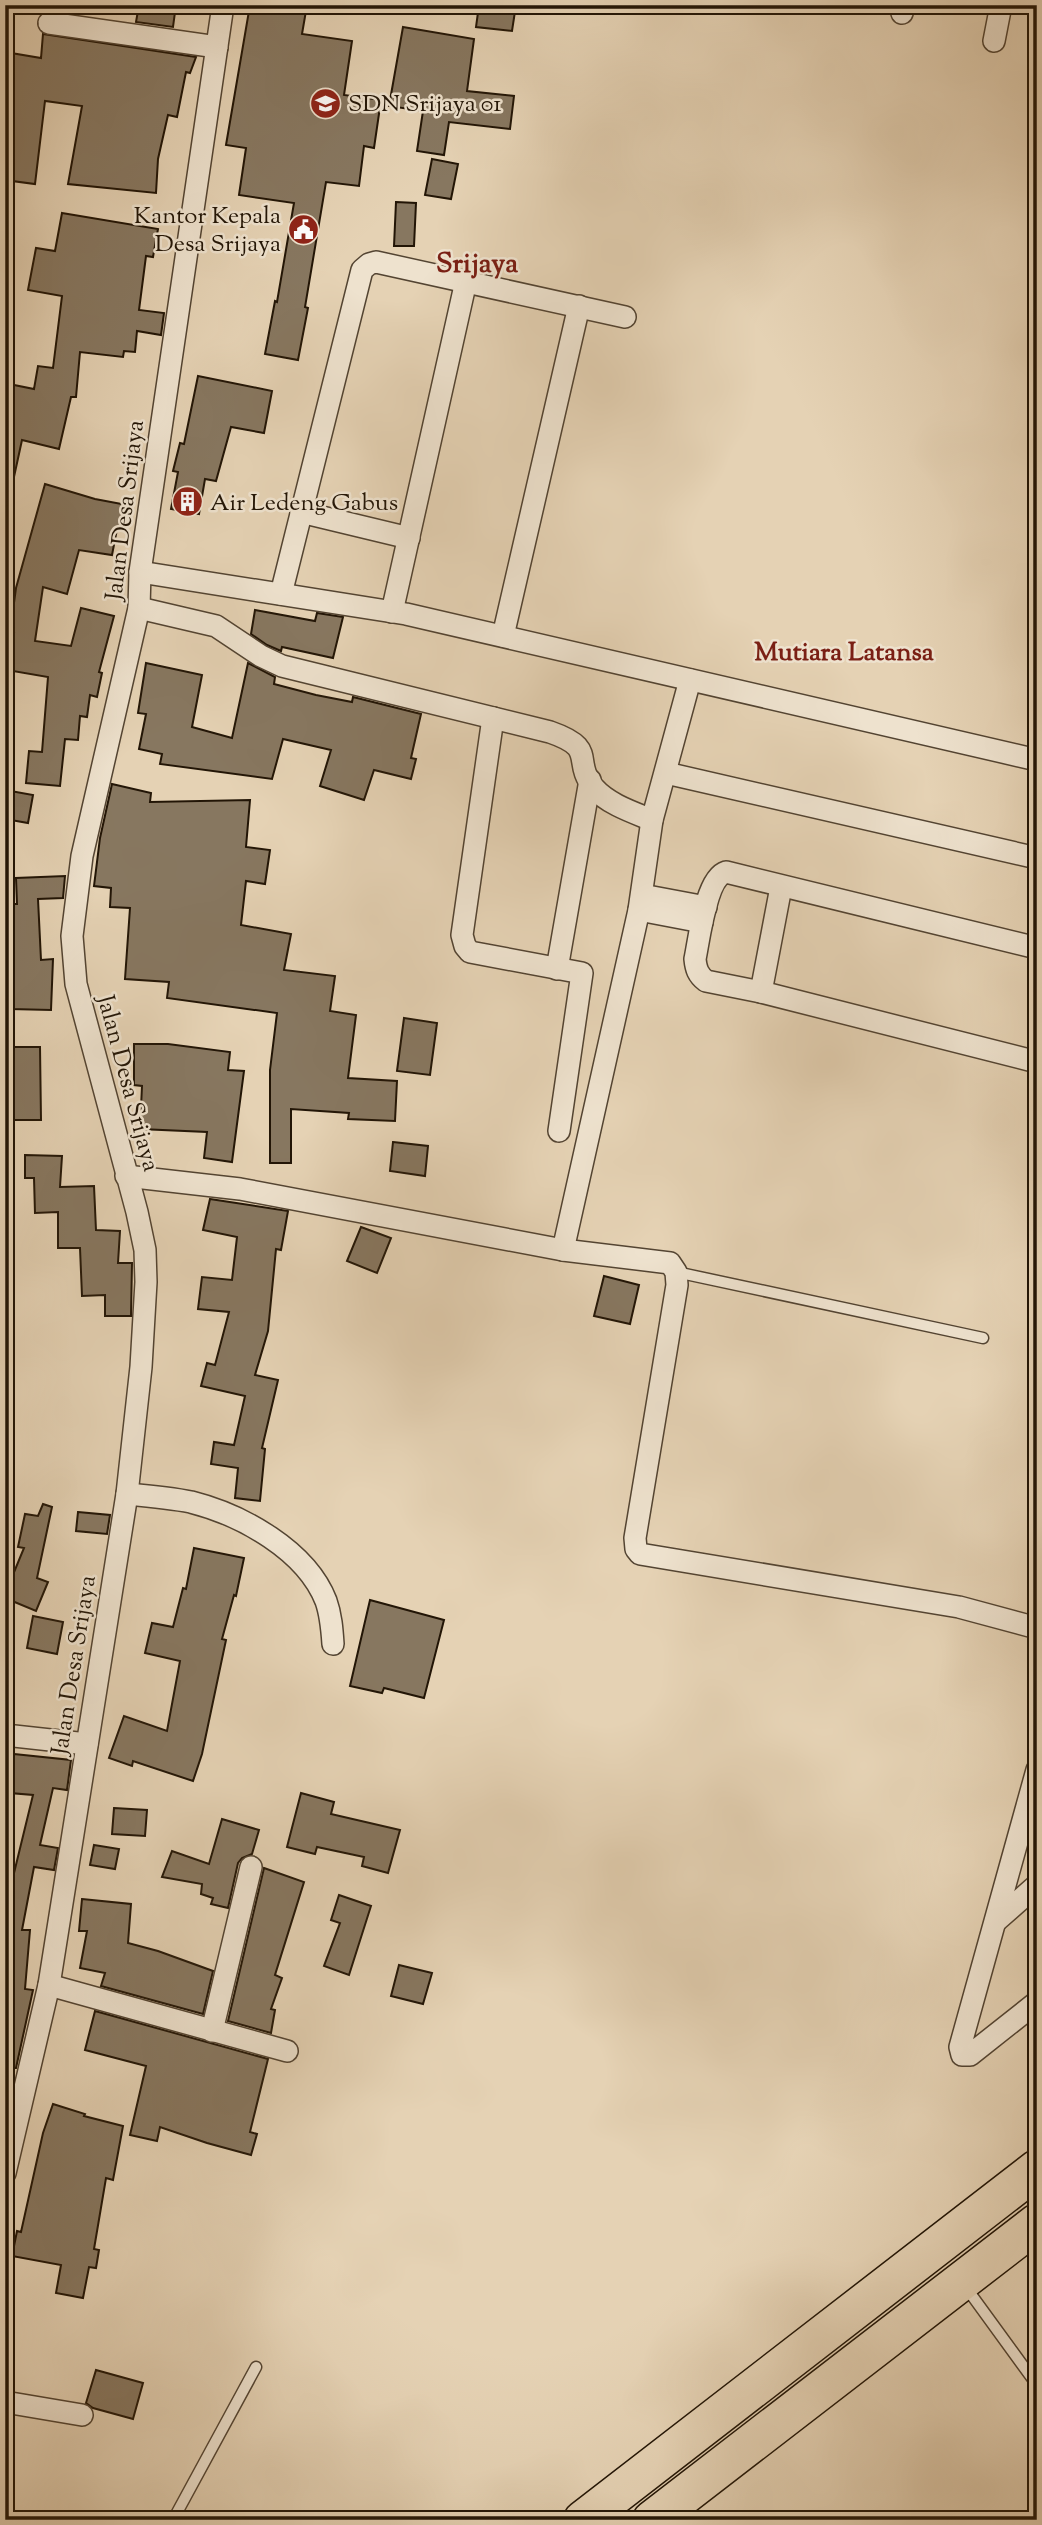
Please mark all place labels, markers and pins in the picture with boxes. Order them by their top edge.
school or university icon: SDN Srijaya 01 [308,86,342,120]
place label: SDN Srijaya 01 [348,88,501,122]
place label: Kantor Kepala Desa Srijaya [134,200,281,262]
public building icon: Kantor Kepala Desa Srijaya [287,212,321,246]
building icon: Air Ledeng Gabus [170,485,204,519]
place label: Air Ledeng Gabus [210,487,398,521]

